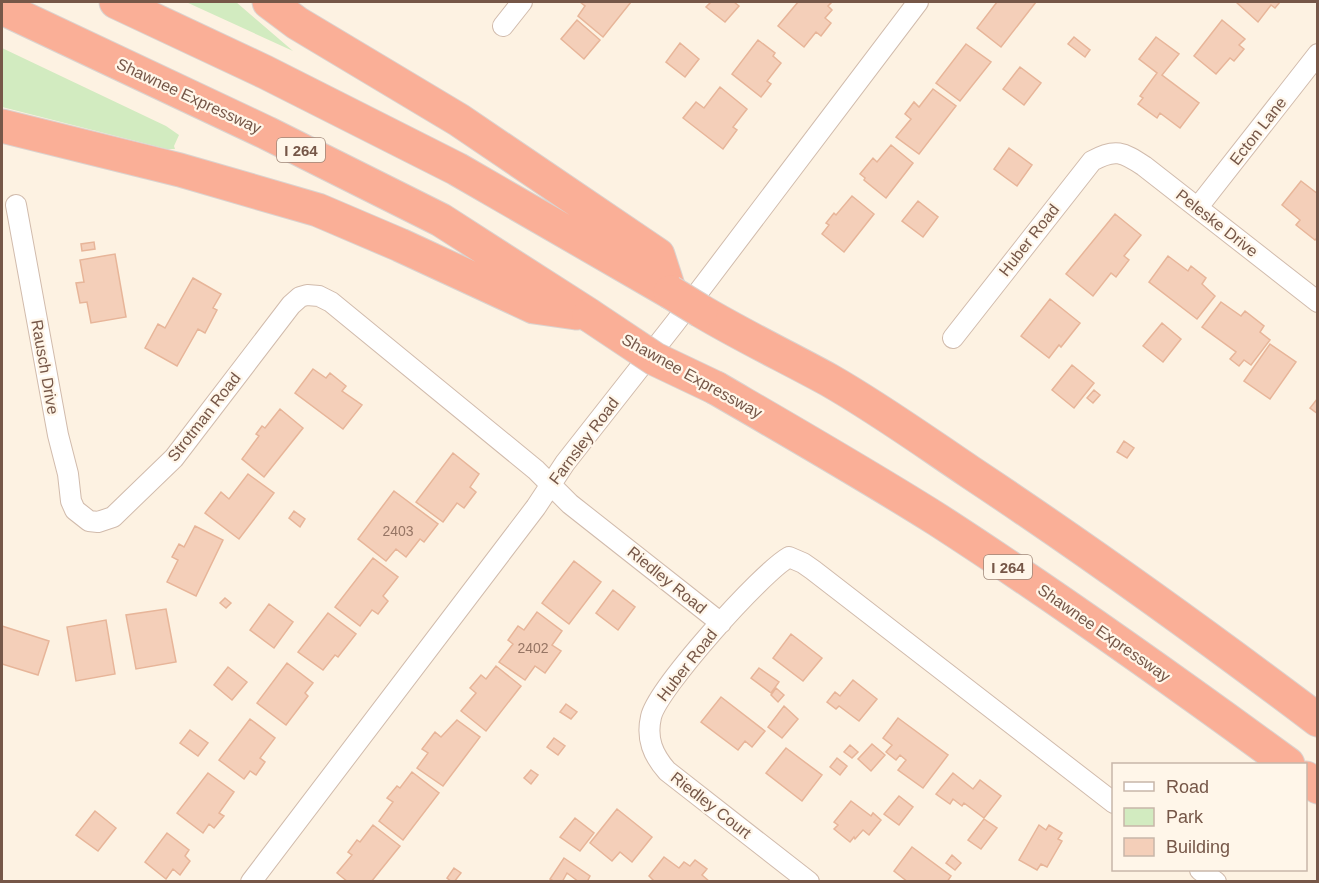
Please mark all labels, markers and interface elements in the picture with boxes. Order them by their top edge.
street label: Shawnee Expressway [114,55,264,137]
street label: Ecton Lane [1226,94,1290,168]
road number: I 264 [277,138,325,162]
street label: Peleske Drive [1173,186,1261,260]
street label: Huber Road [996,201,1062,279]
street label: Rausch Drive [28,318,62,416]
street label: Shawnee Expressway [619,330,765,422]
street label: Strotman Road [164,369,244,465]
street label: Farnsley Road [546,394,622,488]
house number: 2403 [382,523,414,539]
street label: Riedley Road [624,543,710,617]
road number: I 264 [984,555,1032,579]
street label: Shawnee Expressway [1035,581,1173,685]
street label: Huber Road [654,626,720,704]
house number: 2402 [517,640,549,656]
legend [1112,763,1307,871]
street label: Riedley Court [668,768,755,842]
text: Road [1166,777,1209,797]
text: Park [1166,807,1204,827]
text: Building [1166,837,1230,857]

